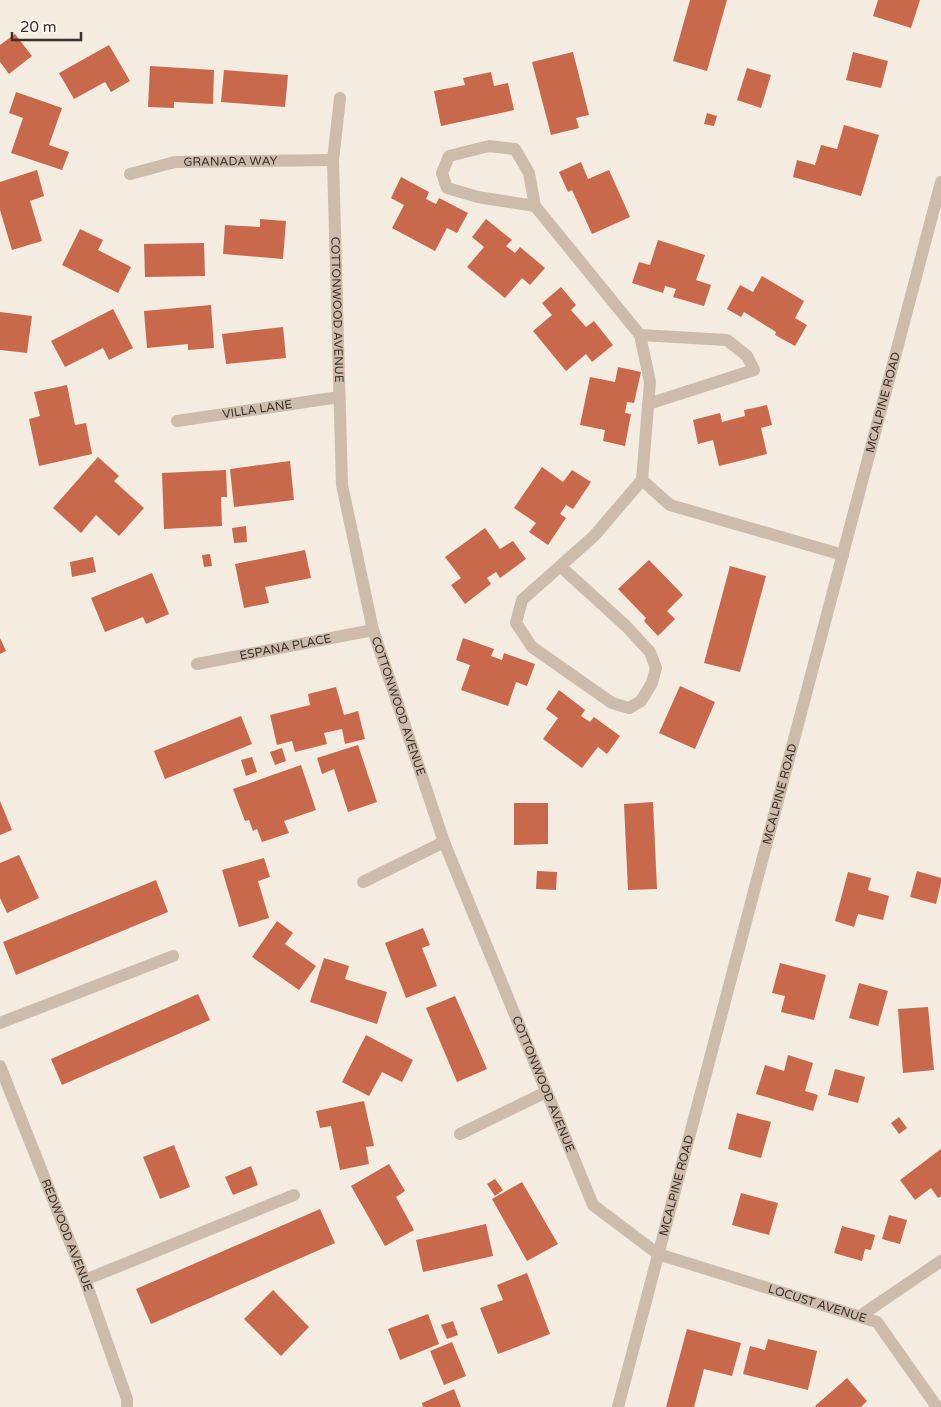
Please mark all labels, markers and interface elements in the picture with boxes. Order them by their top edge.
scale bar [12,10,81,42]
text: 20 m [20,18,57,36]
street label: GRANADA WAY [183,154,278,169]
street label: COTTONWOOD AVENUE [328,236,346,383]
street label: MCALPINE ROAD [863,350,903,454]
street label: VILLA LANE [221,397,293,421]
street label: ESPANA PLACE [238,631,333,663]
street label: COTTONWOOD AVENUE [369,635,428,778]
street label: MCALPINE ROAD [760,742,800,846]
street label: COTTONWOOD AVENUE [509,1014,578,1154]
street label: MCALPINE ROAD [656,1134,696,1238]
street label: REDWOOD AVENUE [39,1177,96,1294]
street label: LOCUST AVENUE [766,1282,869,1325]

